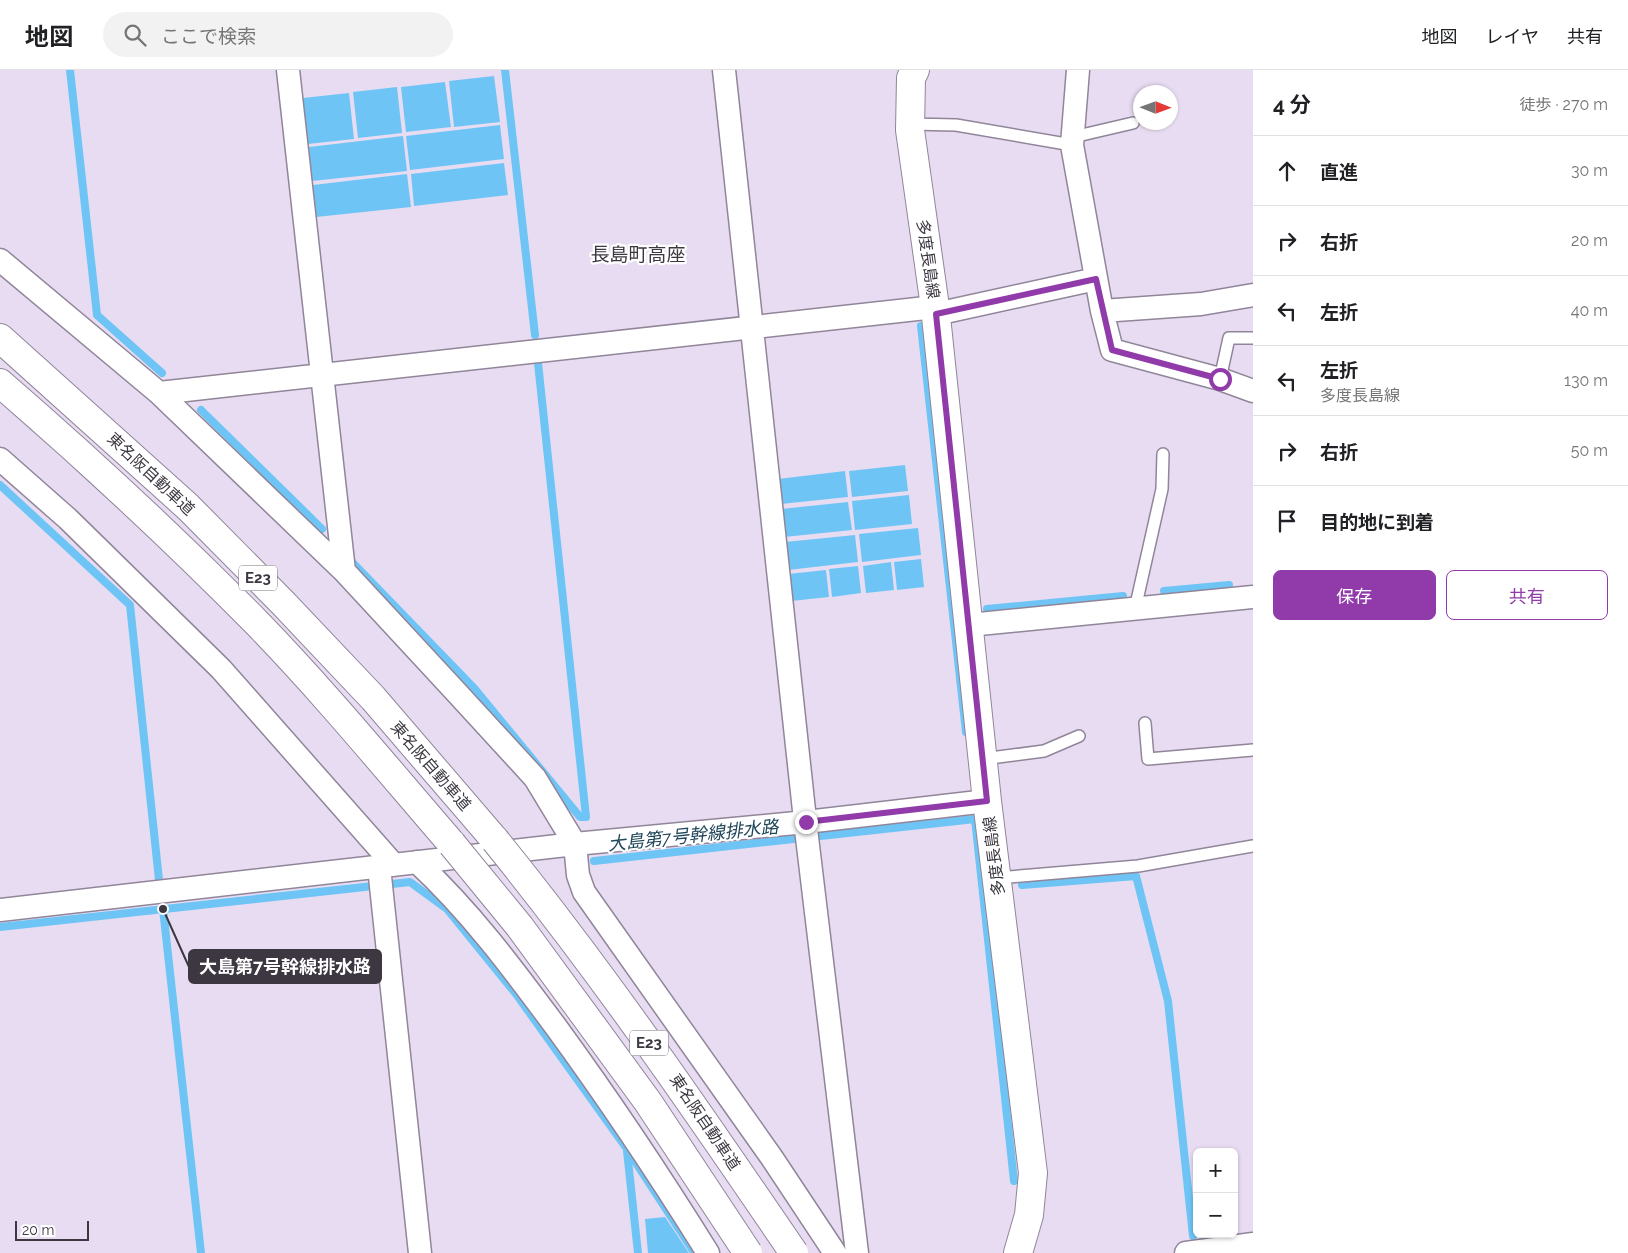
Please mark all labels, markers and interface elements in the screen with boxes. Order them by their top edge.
search box [103,12,453,57]
icon: search [121,21,149,49]
text: 地図 [25,22,73,51]
text: ここで検索 [161,25,256,47]
text: 地図 [1422,26,1458,47]
text: レイヤ [1486,26,1539,47]
text: 共有 [1567,26,1603,47]
north arrow [1133,85,1178,130]
text: 4 分 [1273,92,1311,117]
text: 徒歩 · 270 m [1519,95,1608,114]
icon: ahead [1273,157,1301,185]
text: 直進 [1320,161,1358,183]
text: 30 m [1571,161,1608,180]
street label: 多度長島線 [913,218,943,300]
icon: right [1273,227,1301,255]
text: 右折 [1320,231,1358,253]
text: 20 m [1571,231,1608,250]
district label: 長島町高座 [590,243,686,265]
icon: left [1273,297,1301,325]
text: 左折 [1320,301,1358,323]
text: 40 m [1571,301,1608,320]
text: 左折 [1320,359,1358,381]
icon: left [1273,367,1301,395]
route start [1209,368,1232,391]
text: 130 m [1564,371,1608,390]
text: 多度長島線 [1320,386,1400,405]
street label: 東名阪自動車道 [104,429,198,519]
icon: right [1273,437,1301,465]
text: 右折 [1320,441,1358,463]
text: 50 m [1571,441,1608,460]
icon: arrive [1273,507,1301,535]
text: 目的地に到着 [1320,511,1434,533]
road number: E23 [239,566,277,590]
button: 保存 [1273,570,1436,620]
button: 共有 [1446,570,1608,620]
street label: 東名阪自動車道 [387,717,475,815]
route end [795,811,818,834]
water label: 大島第7号幹線排水路 [607,815,781,854]
street label: 多度長島線 [980,815,1008,897]
callout: 大島第7号幹線排水路 [189,950,381,983]
text: 大島第7号幹線排水路 [199,956,371,977]
road number: E23 [630,1030,668,1056]
street label: 東名阪自動車道 [666,1070,744,1174]
map controls [1193,1148,1238,1238]
button: + [1193,1148,1238,1193]
button: − [1193,1193,1238,1238]
scale bar [15,1218,89,1241]
text: 20 m [22,1222,54,1238]

